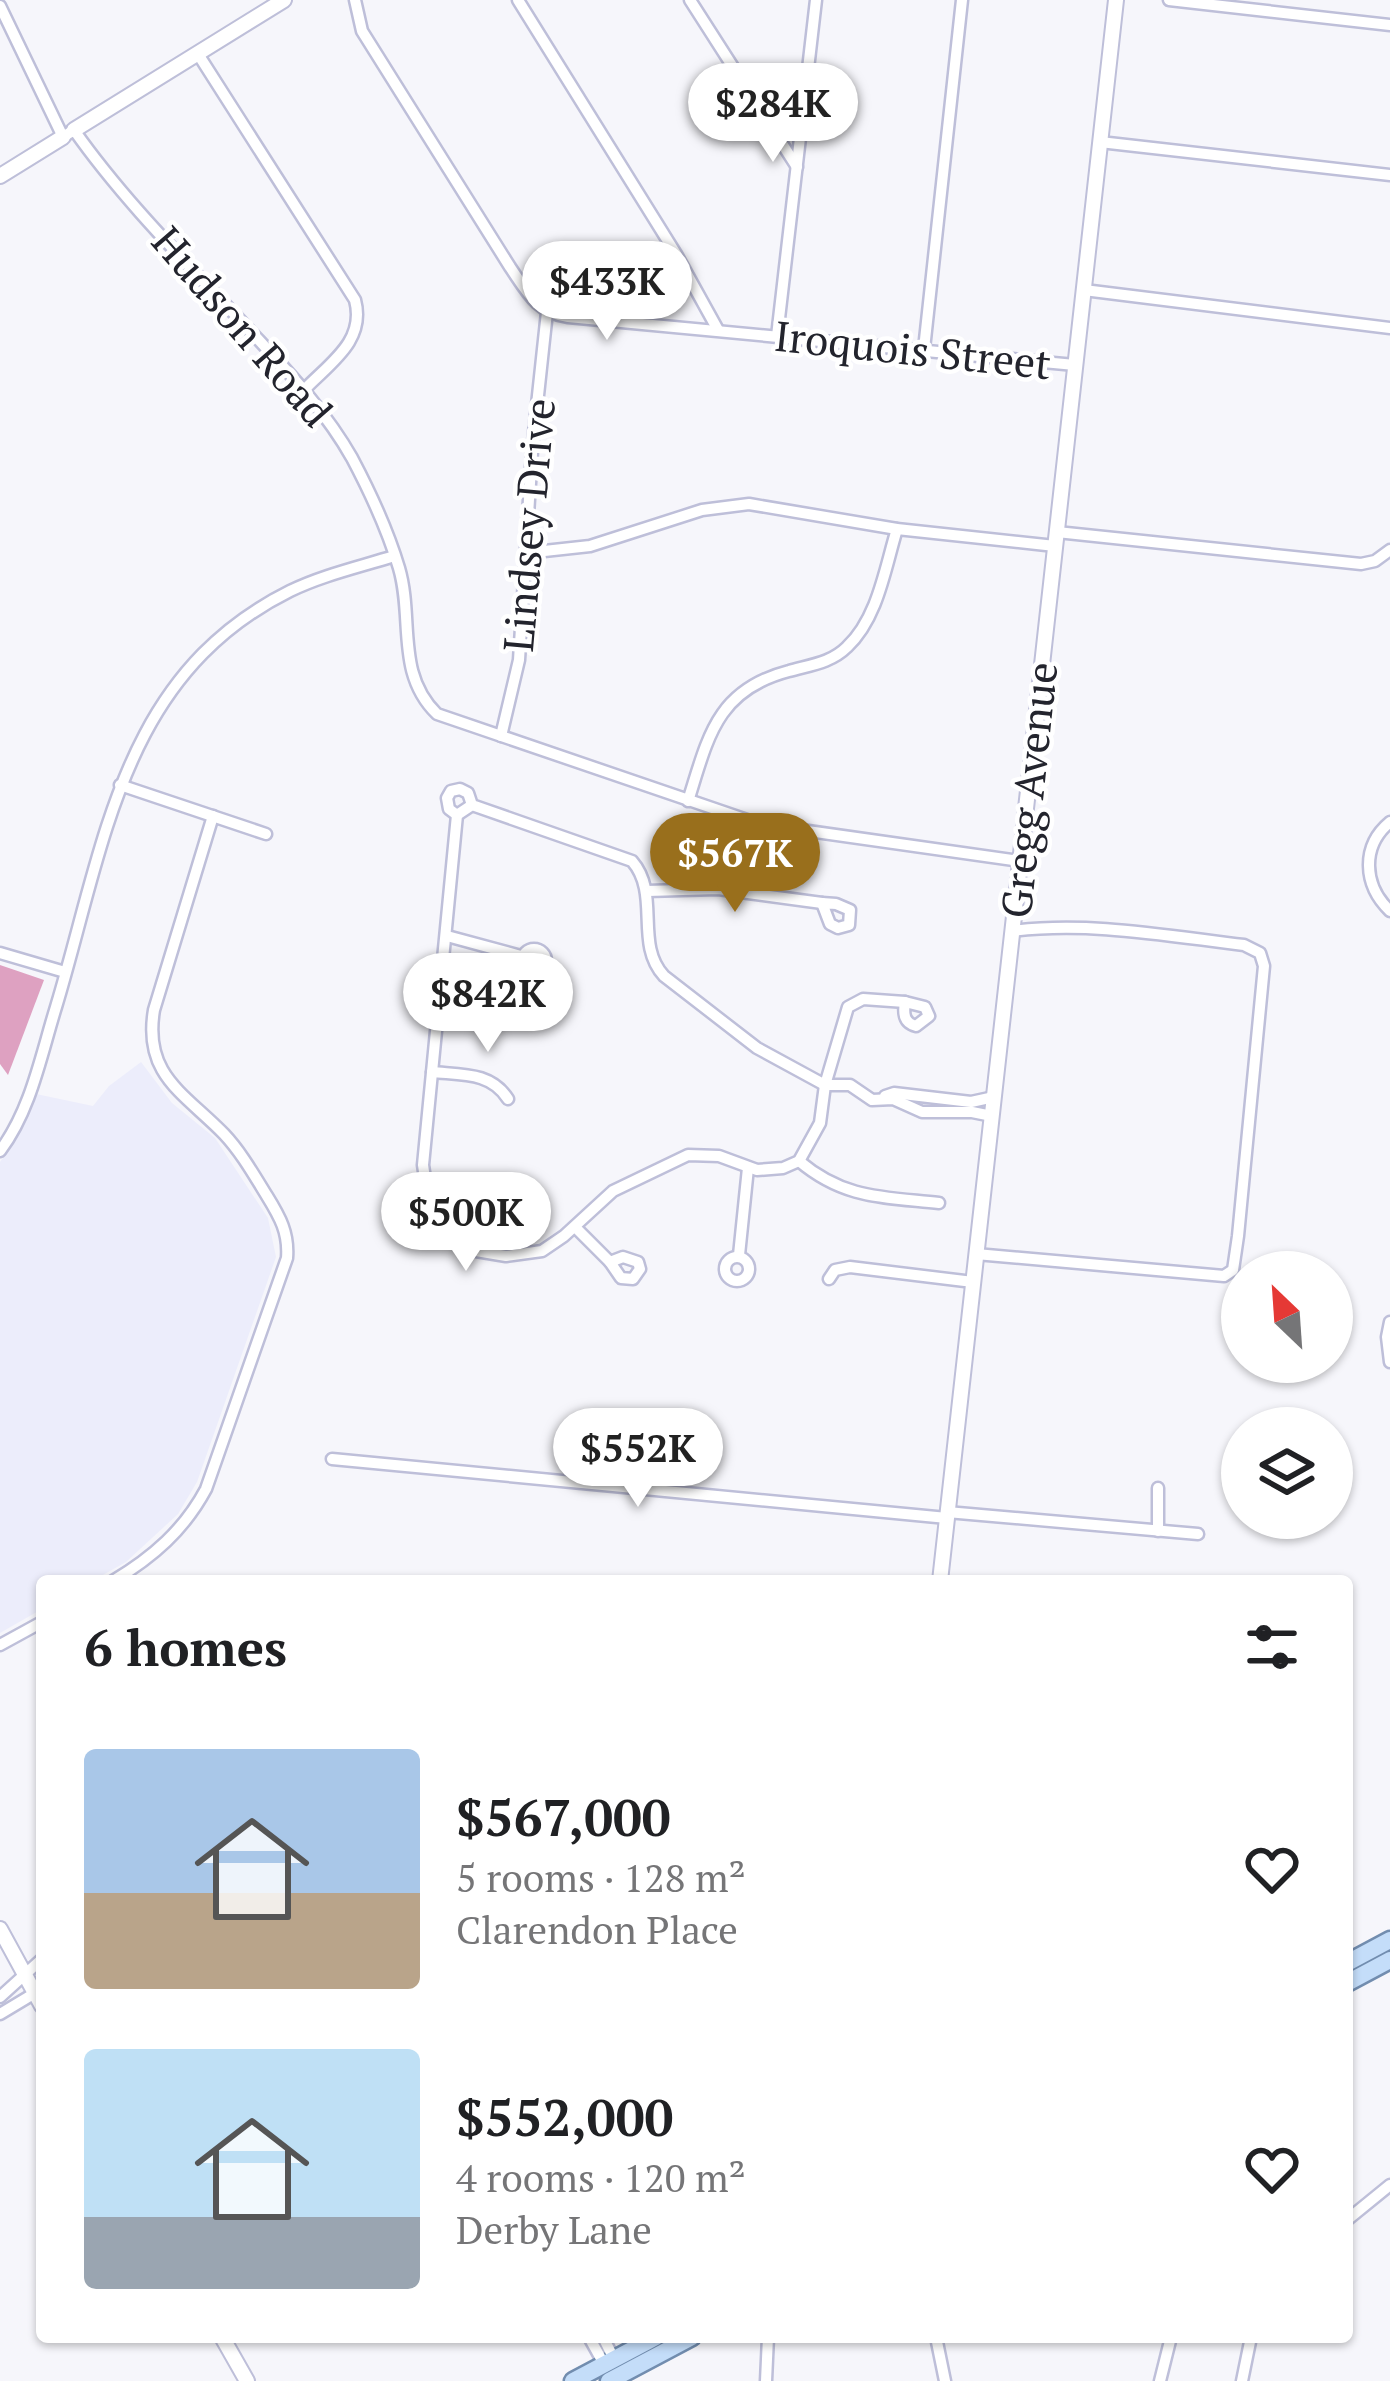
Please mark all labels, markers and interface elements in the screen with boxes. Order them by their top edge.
pin: $284K [689,63,857,165]
text: $284K [715,76,831,128]
street label: Hudson Road [140,214,346,438]
pin: $433K [523,241,691,343]
text: $433K [549,254,665,306]
street label: Iroquois Street [772,307,1054,391]
street label: Lindsey Drive [489,396,567,654]
street label: Gregg Avenue [987,659,1069,921]
pin: $567K [651,813,819,915]
text: $567K [677,826,793,878]
pin: $842K [404,953,572,1055]
text: $842K [430,966,546,1018]
pin: $500K [382,1172,550,1274]
text: $500K [408,1185,524,1237]
north arrow [1221,1251,1353,1383]
map controls [1221,1251,1353,1539]
button: layers [1221,1407,1353,1539]
pin: $552K [554,1408,722,1510]
text: $552K [580,1421,696,1473]
text: 6 homes [84,1613,287,1681]
icon: filters [1239,1614,1305,1680]
text: $567,000 [456,1783,671,1851]
icon: home [180,1797,324,1941]
icon: heart [1239,1836,1305,1902]
text: 5 rooms · 128 m² [456,1851,746,1903]
text: Clarendon Place [456,1903,738,1955]
text: $552,000 [456,2083,673,2151]
icon: home [180,2097,324,2241]
icon: heart [1239,2136,1305,2202]
text: 4 rooms · 120 m² [456,2151,746,2203]
text: Derby Lane [456,2203,652,2255]

